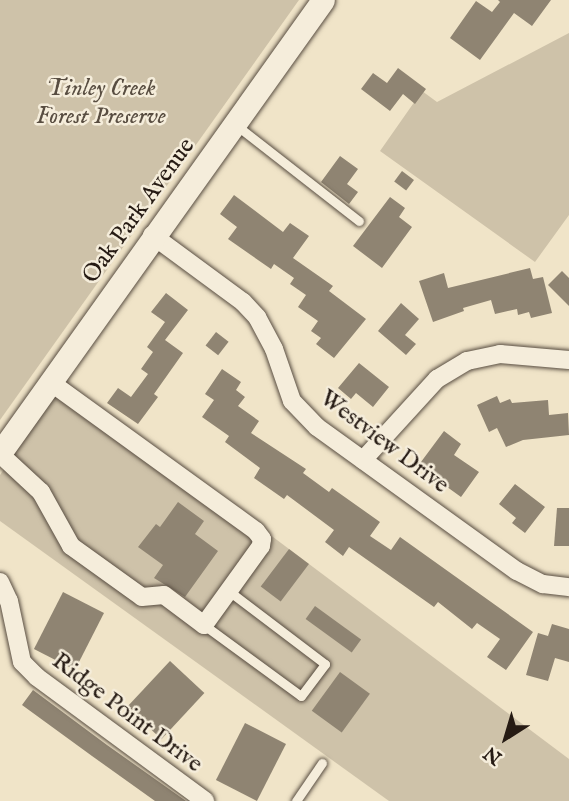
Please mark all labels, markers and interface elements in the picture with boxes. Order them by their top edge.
park label: Tinley Creek Forest Preserve [36,75,166,131]
street label: Oak Park Avenue [77,133,201,289]
street label: Westview Drive [314,384,454,500]
street label: Ridge Point Drive [46,647,208,779]
north arrow [471,703,541,773]
text: N [480,740,507,769]

